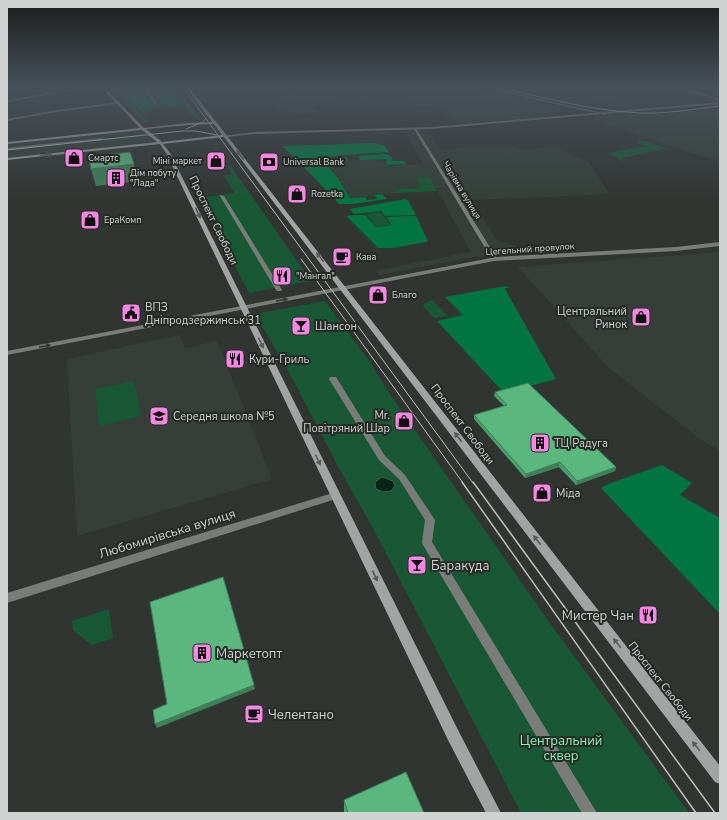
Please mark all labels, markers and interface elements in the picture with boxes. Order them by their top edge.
shop icon: Смартс [63,147,85,169]
one-way arrow [235,149,244,160]
shop icon: Міні маркет [205,150,227,172]
bank icon: Universal Bank [258,151,280,173]
one-way arrow [40,152,52,158]
place label: Смартс [88,152,119,164]
place label: Міні маркет [153,155,202,167]
place label: Universal Bank [283,156,344,168]
street label: Чарівна вулиця [440,159,484,221]
building icon: Дім побуту "Лада" [105,167,127,189]
place label: Дім побуту "Лада" [130,167,177,189]
street label: Проспект Свободи [186,173,242,267]
shop icon: Rozetka [286,183,308,205]
place label: Rozetka [311,188,343,200]
one-way arrow [195,208,201,219]
shop icon: ЕраКомп [79,209,101,231]
place label: ЕраКомп [104,214,141,226]
street label: Цегельний провулок [485,240,575,258]
cafe icon: Кава [331,246,353,268]
place label: Кава [356,251,377,263]
one-way arrow [315,252,324,263]
restaurant icon: "Мангал" [271,265,293,287]
place label: "Мангал" [296,270,335,282]
shop icon: Благо [367,284,389,306]
place label: Благо [392,289,417,301]
one-way arrow [276,296,288,302]
place label: ВПЗ Дніпродзержинськ 31 [145,300,261,328]
public building icon: ВПЗ Дніпродзержинськ 31 [120,302,142,324]
place label: Центральний Ринок [557,304,627,332]
shop icon: Центральний Ринок [630,306,652,328]
bar icon: Шансон [290,315,312,337]
place label: Шансон [315,319,357,334]
one-way arrow [258,337,264,348]
one-way arrow [39,343,51,349]
restaurant icon: Кури-Гриль [224,348,246,370]
place label: Кури-Гриль [249,352,310,367]
street label: Проспект Свободи [427,381,498,468]
school or university icon: Середня школа №5 [148,405,170,427]
place label: Mr. Повітряний Шар [303,408,390,436]
place label: Середня школа №5 [173,409,275,424]
shop icon: Mr. Повітряний Шар [393,410,415,432]
one-way arrow [454,432,462,443]
building icon: ТЦ Радуга [529,432,551,454]
place label: ТЦ Радуга [554,436,608,451]
one-way arrow [315,454,321,465]
shop icon: Міда [531,482,553,504]
place label: Міда [556,486,581,501]
street label: Любомирівська вулиця [97,505,238,563]
one-way arrow [533,535,541,546]
bar icon: Баракуда [406,554,428,576]
place label: Баракуда [431,557,490,575]
one-way arrow [372,571,378,582]
restaurant icon: Мистер Чан [637,604,659,626]
place label: Мистер Чан [562,607,634,625]
one-way arrow [612,638,621,649]
street label: Проспект Свободи [625,638,696,724]
building icon: Маркетопт [191,642,213,664]
place label: Маркетопт [216,645,282,663]
cafe icon: Челентано [243,703,265,725]
place label: Челентано [268,706,334,724]
park label: Центральний сквер [520,732,602,765]
one-way arrow [692,741,700,752]

